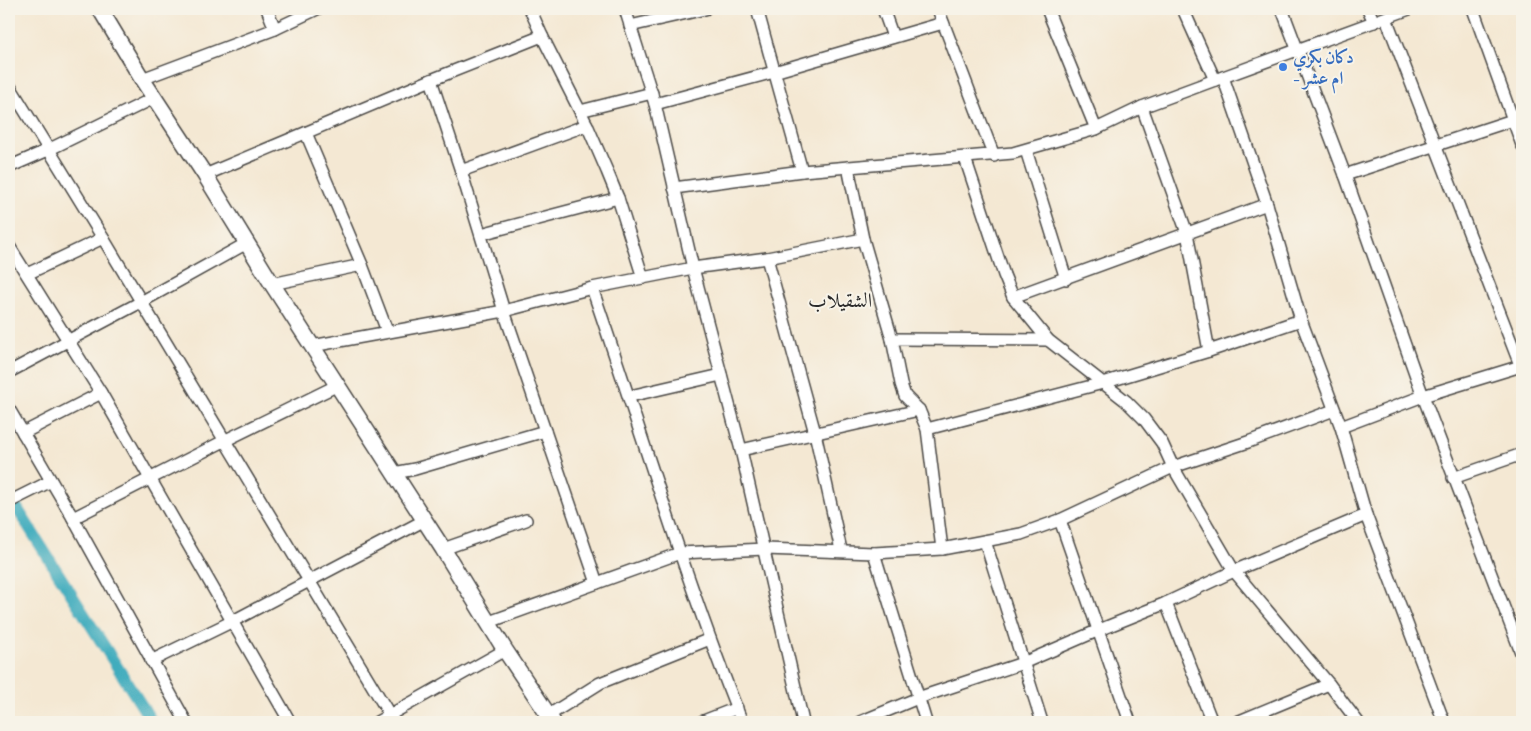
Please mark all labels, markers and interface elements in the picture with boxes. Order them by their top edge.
place label: دكان بكري - ام عشر [1293,46,1354,94]
marker: دكان بكري - ام عشر [1277,61,1289,73]
district label: الشقيلاب [808,289,872,314]

